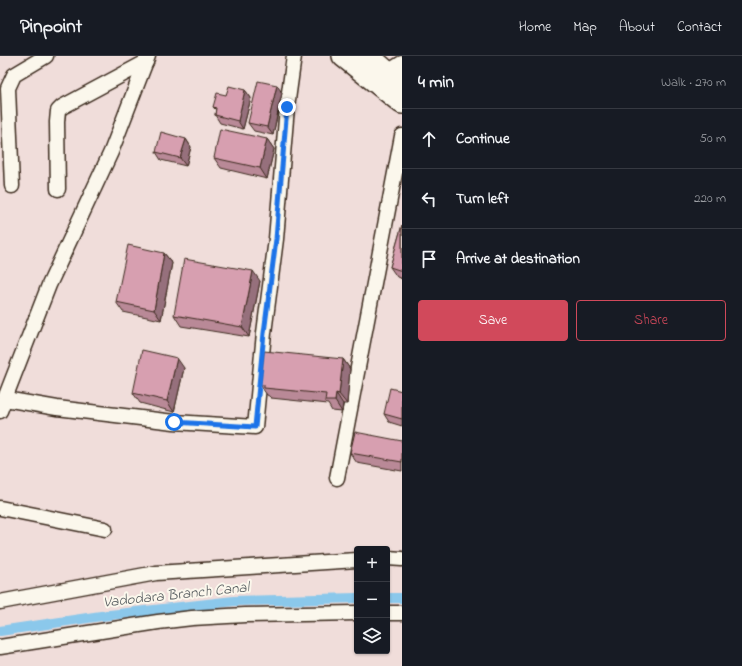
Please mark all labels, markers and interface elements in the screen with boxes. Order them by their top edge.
text: Pinpoint [20,14,82,41]
text: Home [519,17,551,38]
text: Map [573,17,597,38]
text: About [619,17,655,38]
text: Contact [677,17,722,38]
text: 4 min [418,70,454,95]
text: Walk · 270 m [661,73,726,92]
route end [278,98,296,116]
icon: ahead [418,128,440,150]
text: Continue [456,128,510,150]
text: 50 m [700,129,726,148]
icon: left [418,188,440,210]
text: Turn left [456,188,509,210]
text: 220 m [694,189,726,208]
icon: arrive [418,248,440,270]
text: Arrive at destination [456,248,580,270]
button: Save [418,300,568,341]
button: Share [576,300,726,341]
route start [165,413,183,431]
map controls [354,546,390,654]
button: + [354,546,390,582]
water label: Vadodara Branch Canal [102,576,253,614]
button: − [354,582,390,618]
button: layers [354,618,390,654]

